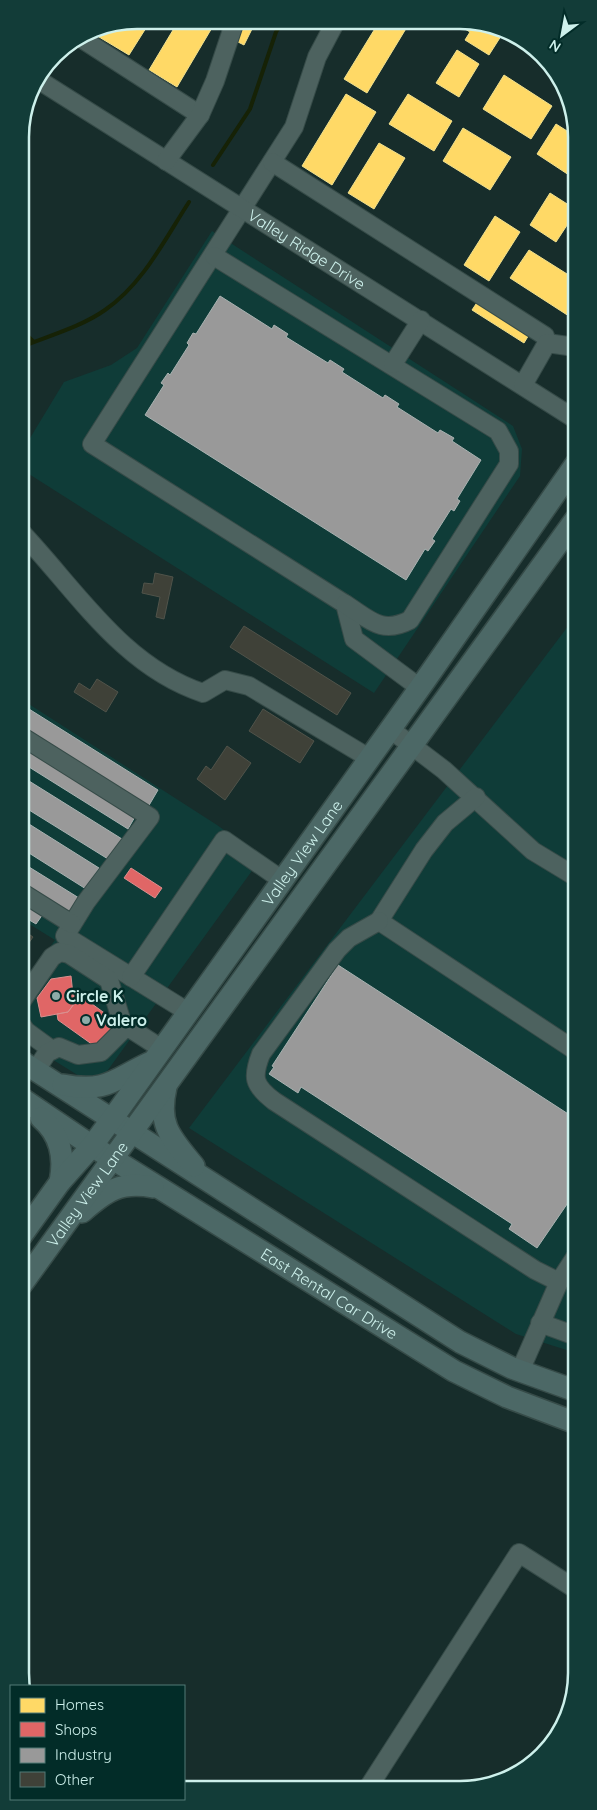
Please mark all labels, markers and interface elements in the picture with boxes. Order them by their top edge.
north arrow [537,10,587,60]
text: N [546,36,564,56]
street label: Valley Ridge Drive [244,205,369,294]
street label: Valley View Lane [257,796,347,910]
place label: Circle K [66,986,123,1006]
marker: Circle K [50,990,62,1002]
place label: Valero [96,1010,147,1030]
marker: Valero [80,1014,92,1026]
street label: Valley View Lane [42,1137,132,1251]
street label: East Rental Car Drive [257,1243,401,1344]
legend [10,1685,185,1800]
text: Homes [55,1695,104,1714]
text: Shops [55,1720,97,1739]
text: Industry [55,1745,112,1764]
text: Other [55,1770,95,1789]

